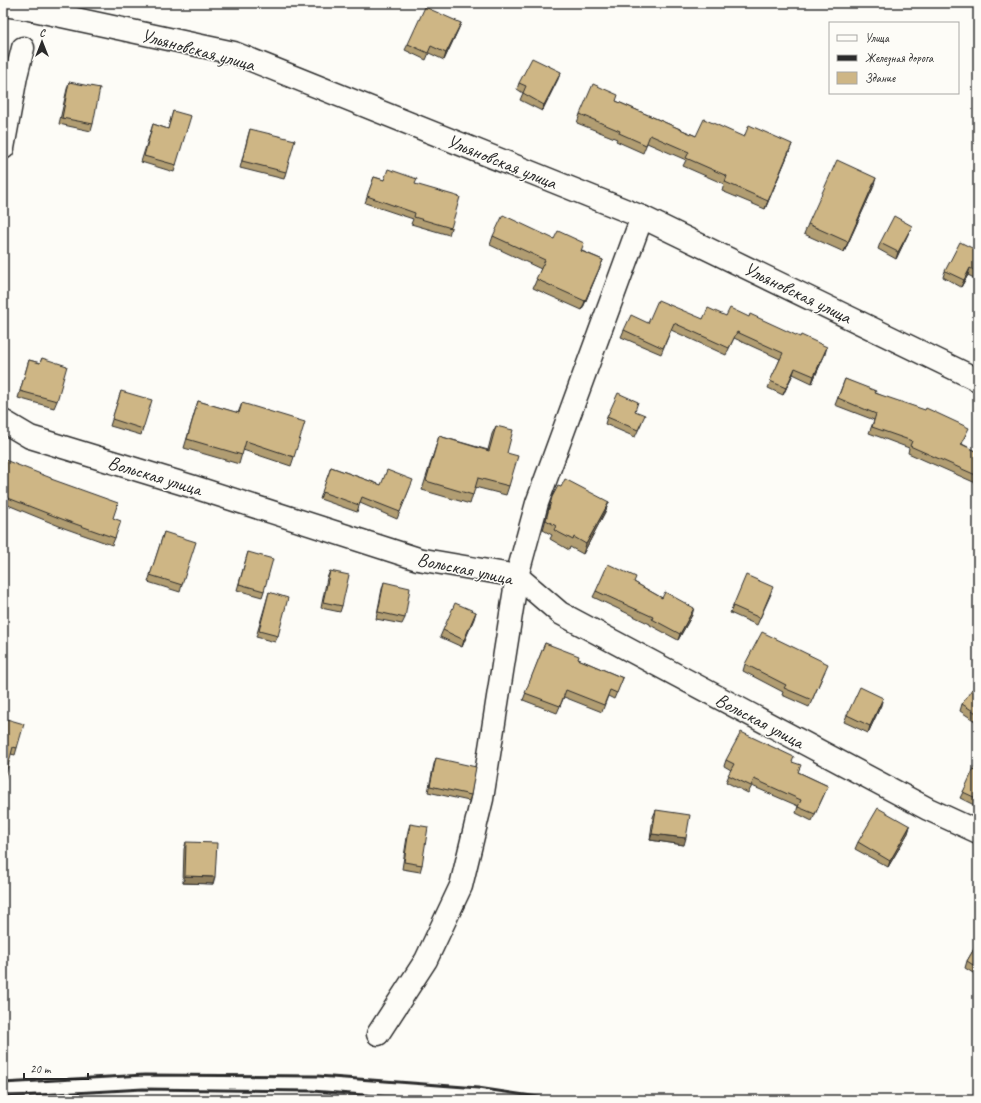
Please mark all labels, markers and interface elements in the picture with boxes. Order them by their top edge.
north arrow [22,22,62,62]
legend [829,22,959,94]
street label: Ульяновская улица [138,23,259,77]
text: С [39,25,46,39]
text: Улица [865,30,890,46]
text: Железная дорога [865,50,934,66]
text: Здание [865,70,896,86]
street label: Ульяновская улица [443,129,562,195]
street label: Ульяновская улица [740,257,857,330]
street label: Вольская улица [105,450,207,502]
street label: Вольская улица [415,547,517,591]
street label: Вольская улица [711,688,810,755]
scale bar [24,1055,88,1081]
text: 20 m [30,1061,52,1077]

